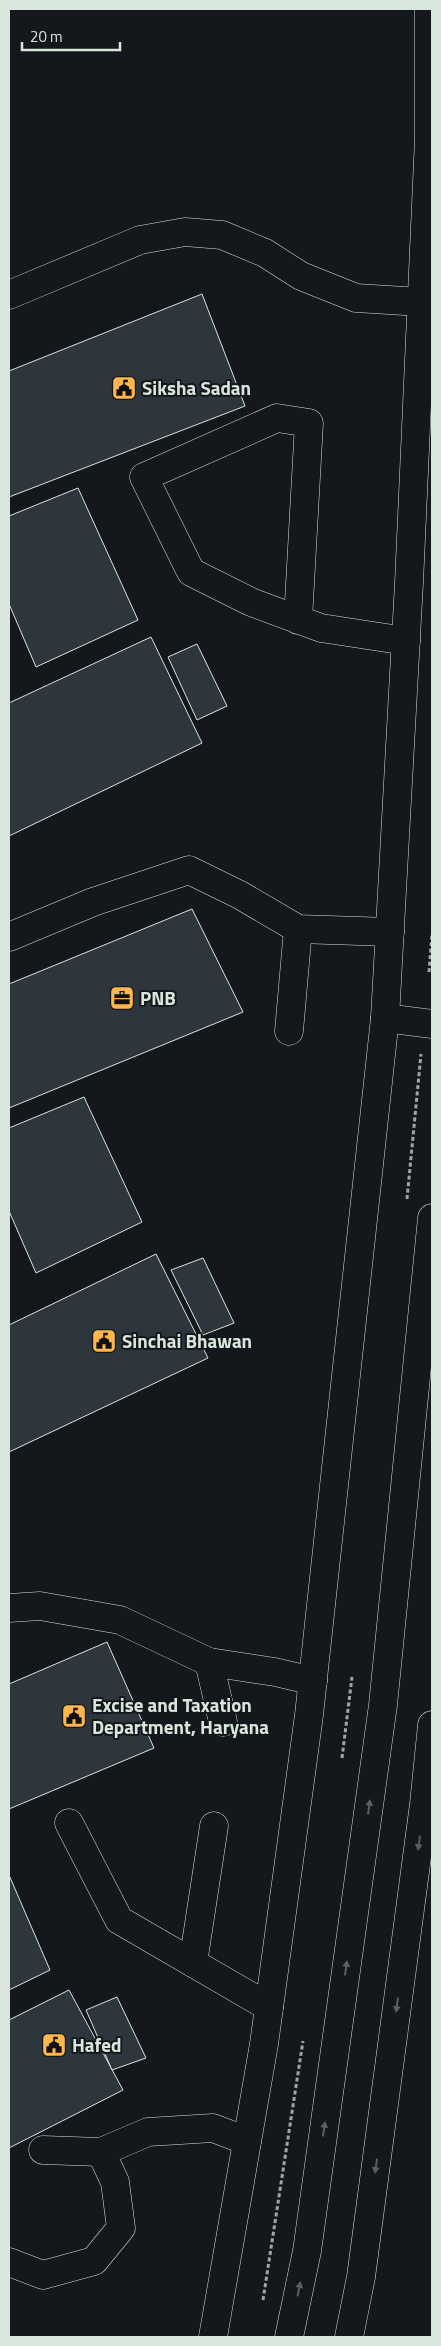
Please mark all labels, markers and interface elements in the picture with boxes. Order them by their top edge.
scale bar [22,20,120,52]
text: 20 m [30,25,63,48]
place label: Siksha Sadan [142,373,251,402]
public building icon: Siksha Sadan [111,375,137,401]
place label: PNB [140,983,176,1012]
office icon: PNB [109,985,135,1011]
place label: Sinchai Bhawan [122,1326,252,1355]
public building icon: Sinchai Bhawan [91,1328,117,1354]
place label: Excise and Taxation Department, Haryana [92,1690,269,1741]
public building icon: Excise and Taxation Department, Haryana [61,1703,87,1729]
one-way arrow [365,1799,373,1815]
one-way arrow [415,1836,423,1852]
one-way arrow [342,1960,350,1976]
one-way arrow [393,1997,401,2013]
place label: Hafed [72,2030,121,2059]
public building icon: Hafed [41,2032,67,2058]
one-way arrow [320,2121,328,2137]
one-way arrow [371,2158,379,2174]
one-way arrow [295,2282,303,2297]

